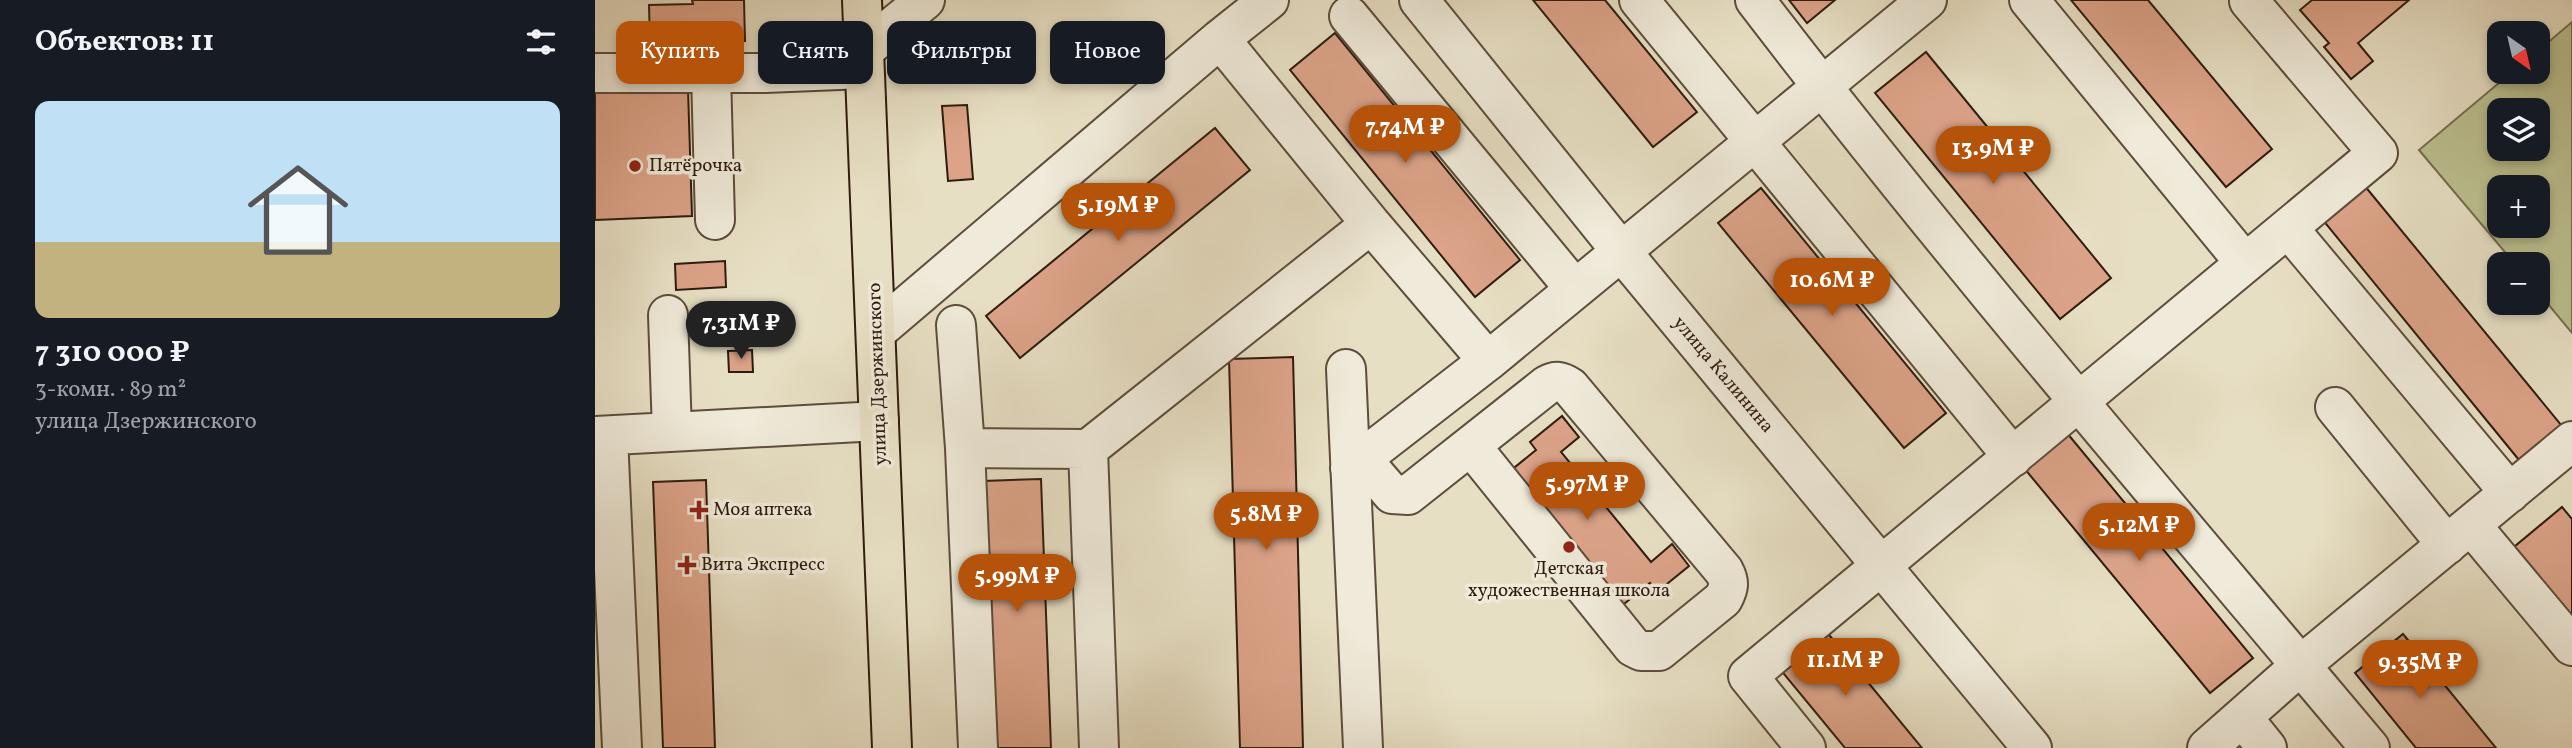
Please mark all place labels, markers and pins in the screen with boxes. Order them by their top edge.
pin: 7.74M ₽ [1340,106,1470,165]
pin: 13.9M ₽ [1928,127,2058,186]
place label: Пятёрочка [649,153,742,179]
marker: Пятёрочка [627,158,643,174]
pin: 5.19M ₽ [1053,184,1183,243]
pin: 10.6M ₽ [1767,258,1897,318]
pin: 7.31M ₽ [676,302,806,361]
pin: 5.97M ₽ [1522,462,1652,522]
pin: 5.8M ₽ [1209,492,1323,552]
place label: Моя аптека [713,497,813,523]
marker: Моя аптека [691,502,707,518]
pin: 5.12M ₽ [2074,504,2204,563]
marker: Детская художественная школа [1561,539,1577,555]
place label: Вита Экспресс [701,552,825,578]
pin: 5.99M ₽ [952,554,1082,614]
place label: Детская художественная школа [1468,556,1670,604]
marker: Вита Экспресс [679,557,695,573]
pin: 11.1M ₽ [1780,638,1910,698]
pin: 9.35M ₽ [2355,640,2485,700]

